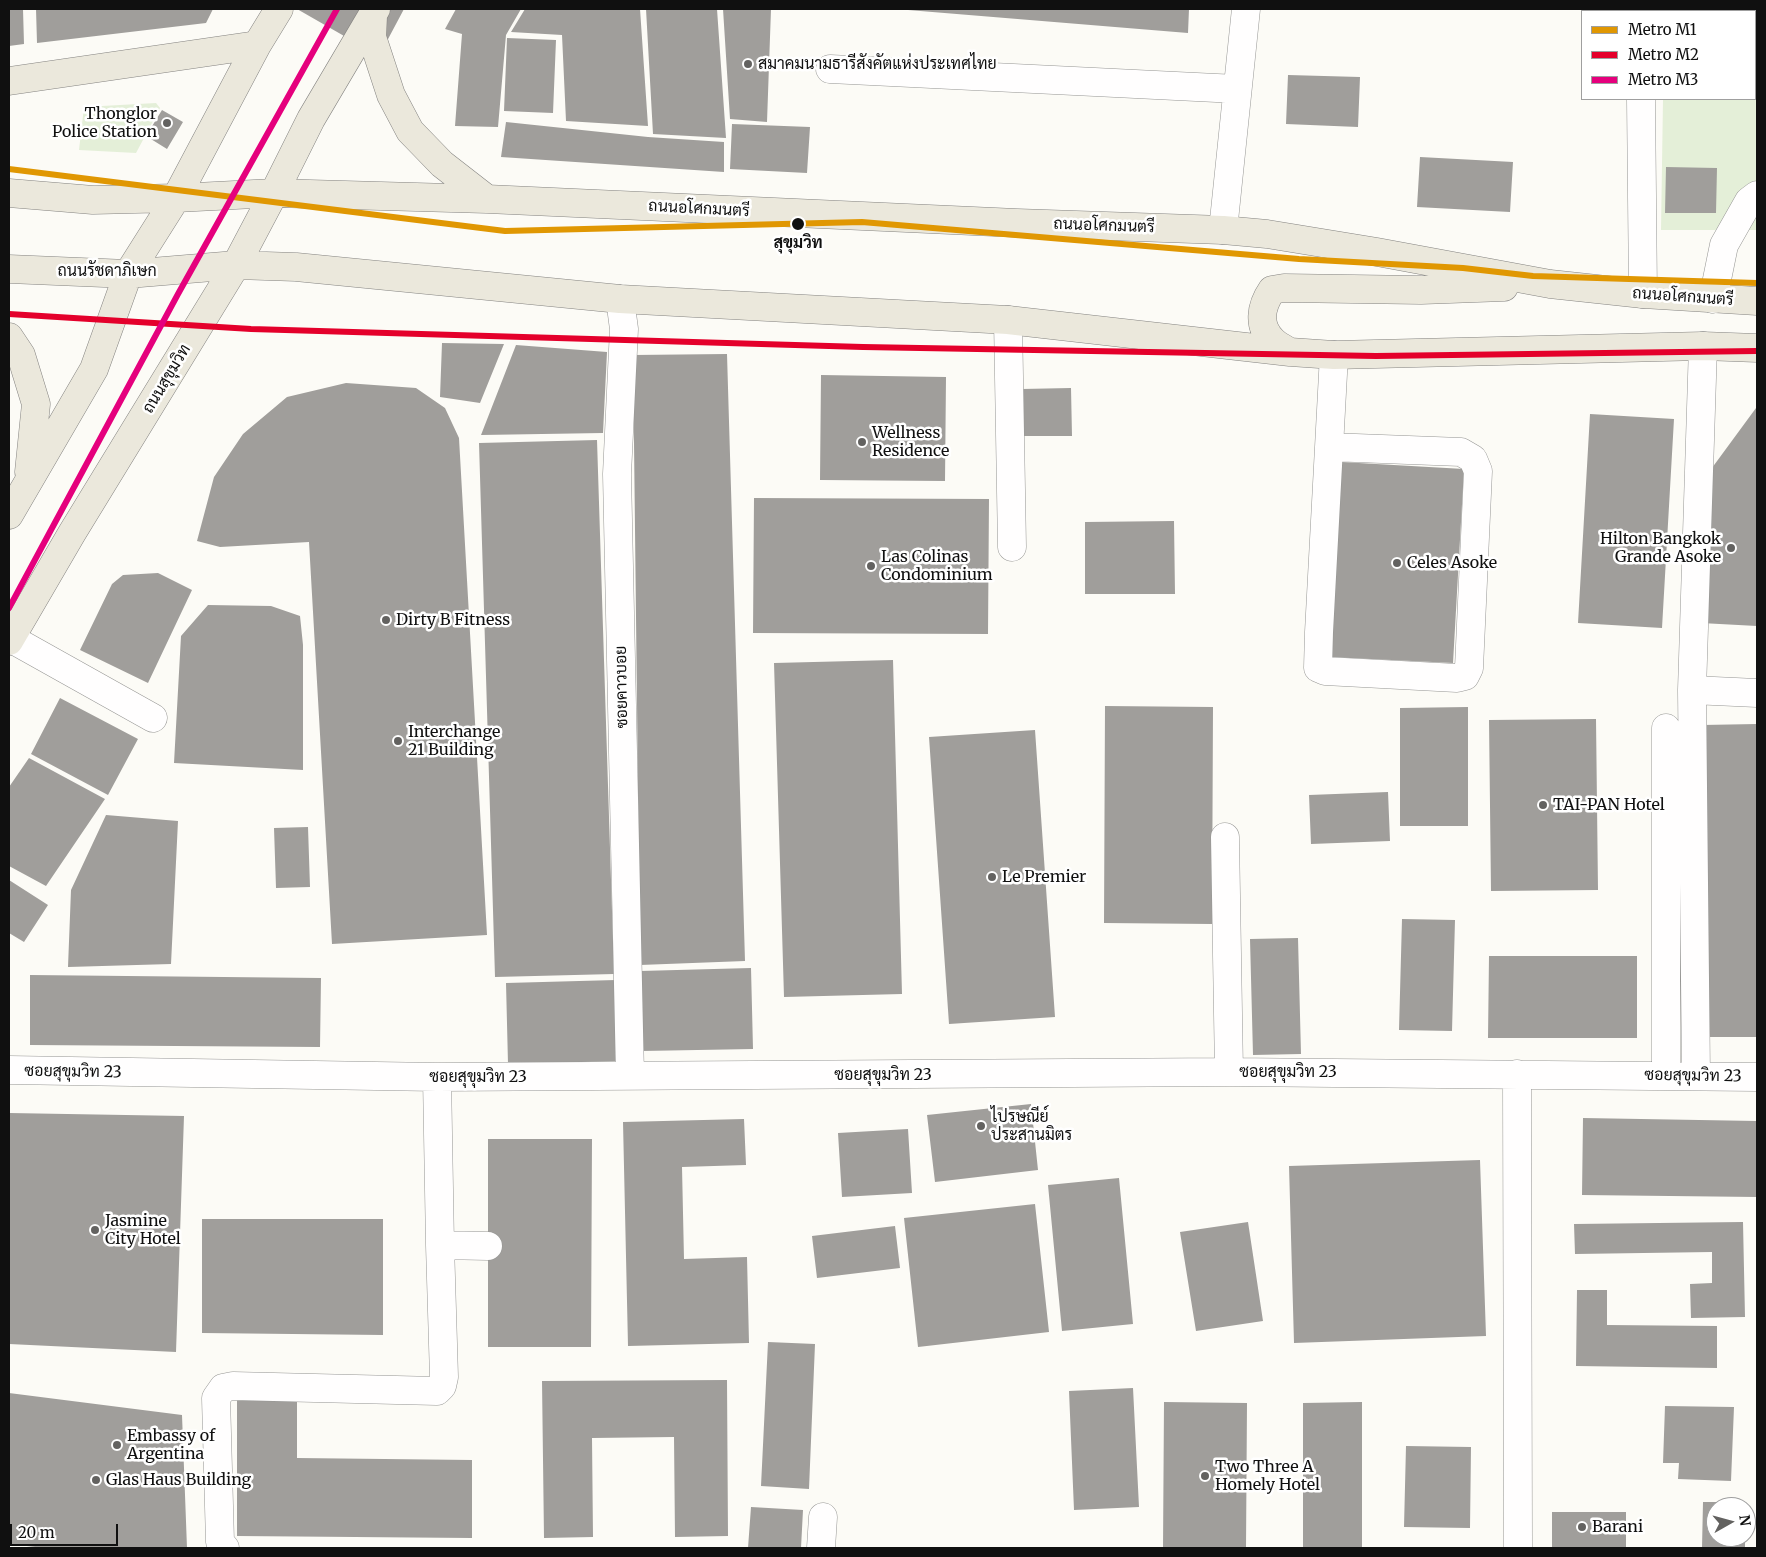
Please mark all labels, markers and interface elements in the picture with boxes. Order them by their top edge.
legend [1581,10,1756,100]
text: Metro M1 [1628,20,1697,39]
text: Metro M2 [1628,45,1699,64]
place label: สมาคมนามธารีสังคัตแห่งประเทศไทย [758,54,997,74]
marker: สมาคมนามธารีสังคัตแห่งประเทศไทย [742,58,754,70]
text: Metro M3 [1628,70,1698,89]
place label: Thonglor Police Station [52,104,157,142]
marker: Thonglor Police Station [161,117,173,129]
street label: ถนนอโศกมนตรี [648,197,750,221]
street label: ถนนอโศกมนตรี [1053,215,1155,237]
marker: สุขุมวิท [790,216,806,232]
place label: สุขุมวิท [773,233,823,253]
street label: ถนนรัชดาภิเษก [57,261,157,281]
street label: ถนนอโศกมนตรี [1632,284,1734,310]
street label: ถนนสุขุมวิท [139,341,195,417]
place label: Wellness Residence [872,423,949,461]
marker: Wellness Residence [856,436,868,448]
place label: Hilton Bangkok Grande Asoke [1600,529,1721,567]
marker: Hilton Bangkok Grande Asoke [1725,542,1737,554]
place label: Las Colinas Condominium [881,547,993,585]
place label: Celes Asoke [1407,553,1497,573]
marker: Celes Asoke [1391,557,1403,569]
marker: Las Colinas Condominium [865,560,877,572]
place label: Dirty B Fitness [396,610,510,630]
marker: Dirty B Fitness [380,614,392,626]
street label: ซอยคาวบอย [612,645,632,729]
place label: Interchange 21 Building [408,722,500,760]
marker: Interchange 21 Building [392,735,404,747]
place label: TAI-PAN Hotel [1553,795,1665,815]
marker: TAI-PAN Hotel [1537,799,1549,811]
place label: Le Premier [1002,867,1086,887]
marker: Le Premier [986,871,998,883]
street label: ซอยสุขุมวิท 23 [24,1062,122,1082]
street label: ซอยสุขุมวิท 23 [1239,1062,1337,1082]
street label: ซอยสุขุมวิท 23 [834,1065,932,1085]
street label: ซอยสุขุมวิท 23 [1644,1066,1742,1086]
street label: ซอยสุขุมวิท 23 [429,1067,527,1087]
place label: ไปรษณีย์ ประสานมิตร [991,1107,1072,1145]
marker: ไปรษณีย์ ประสานมิตร [975,1120,987,1132]
place label: Jasmine City Hotel [105,1211,181,1249]
marker: Jasmine City Hotel [89,1224,101,1236]
place label: Embassy of Argentina [127,1426,215,1464]
marker: Embassy of Argentina [111,1439,123,1451]
place label: Two Three A Homely Hotel [1215,1457,1320,1495]
place label: Glas Haus Building [106,1470,251,1490]
marker: Two Three A Homely Hotel [1199,1470,1211,1482]
marker: Glas Haus Building [90,1474,102,1486]
north arrow [1706,1497,1756,1547]
scale bar [12,1514,120,1546]
text: N [1735,1514,1755,1527]
place label: Barani [1592,1517,1643,1537]
marker: Barani [1576,1521,1588,1533]
text: 20 m [18,1523,55,1542]

